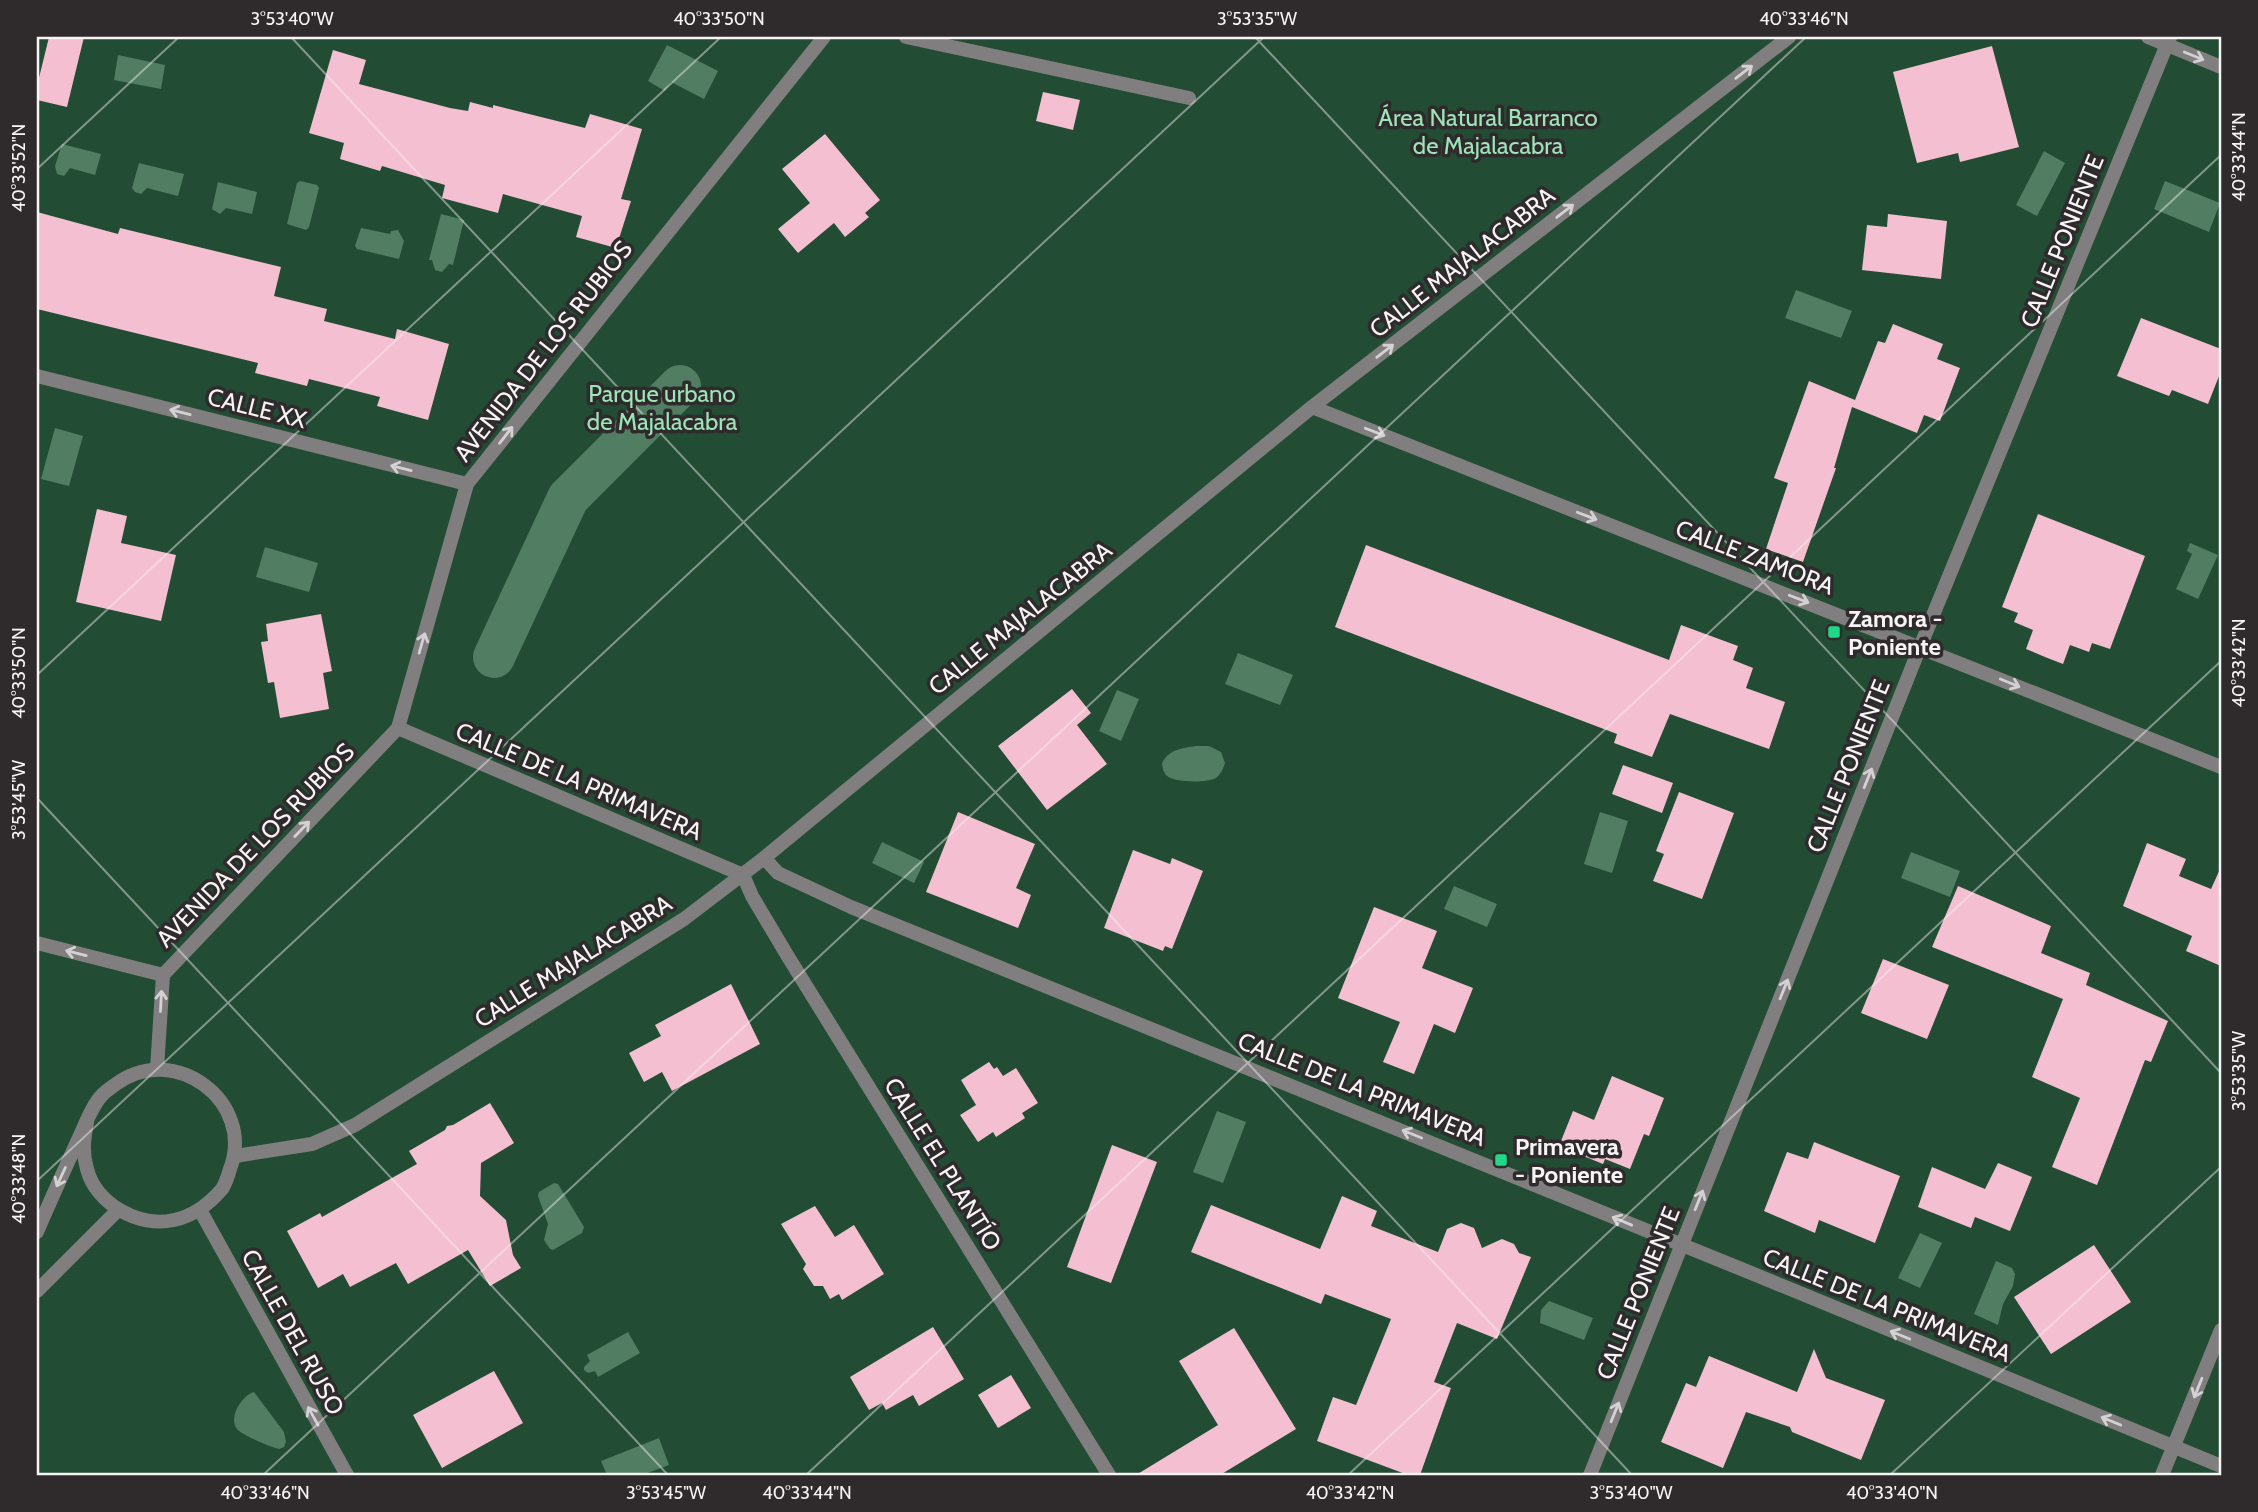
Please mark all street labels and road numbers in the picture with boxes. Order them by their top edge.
street label: CALLE PONIENTE [2014,150,2110,332]
street label: CALLE MAJALACABRA [1364,181,1561,343]
street label: AVENIDA DE LOS RUBIOS [448,235,638,467]
street label: CALLE XX [205,382,310,434]
street label: CALLE ZAMORA [1672,513,1839,601]
street label: CALLE MAJALACABRA [923,535,1118,701]
street label: CALLE PONIENTE [1800,675,1896,857]
street label: CALLE DE LA PRIMAVERA [451,716,707,846]
street label: AVENIDA DE LOS RUBIOS [150,737,360,953]
street label: CALLE MAJALACABRA [469,888,677,1033]
street label: CALLE DE LA PRIMAVERA [1234,1026,1491,1152]
street label: CALLE EL PLANTÍO [878,1072,1008,1256]
street label: CALLE PONIENTE [1590,1202,1686,1384]
street label: CALLE DE LA PRIMAVERA [1759,1242,2016,1368]
street label: CALLE DEL RUSO [236,1244,350,1420]

